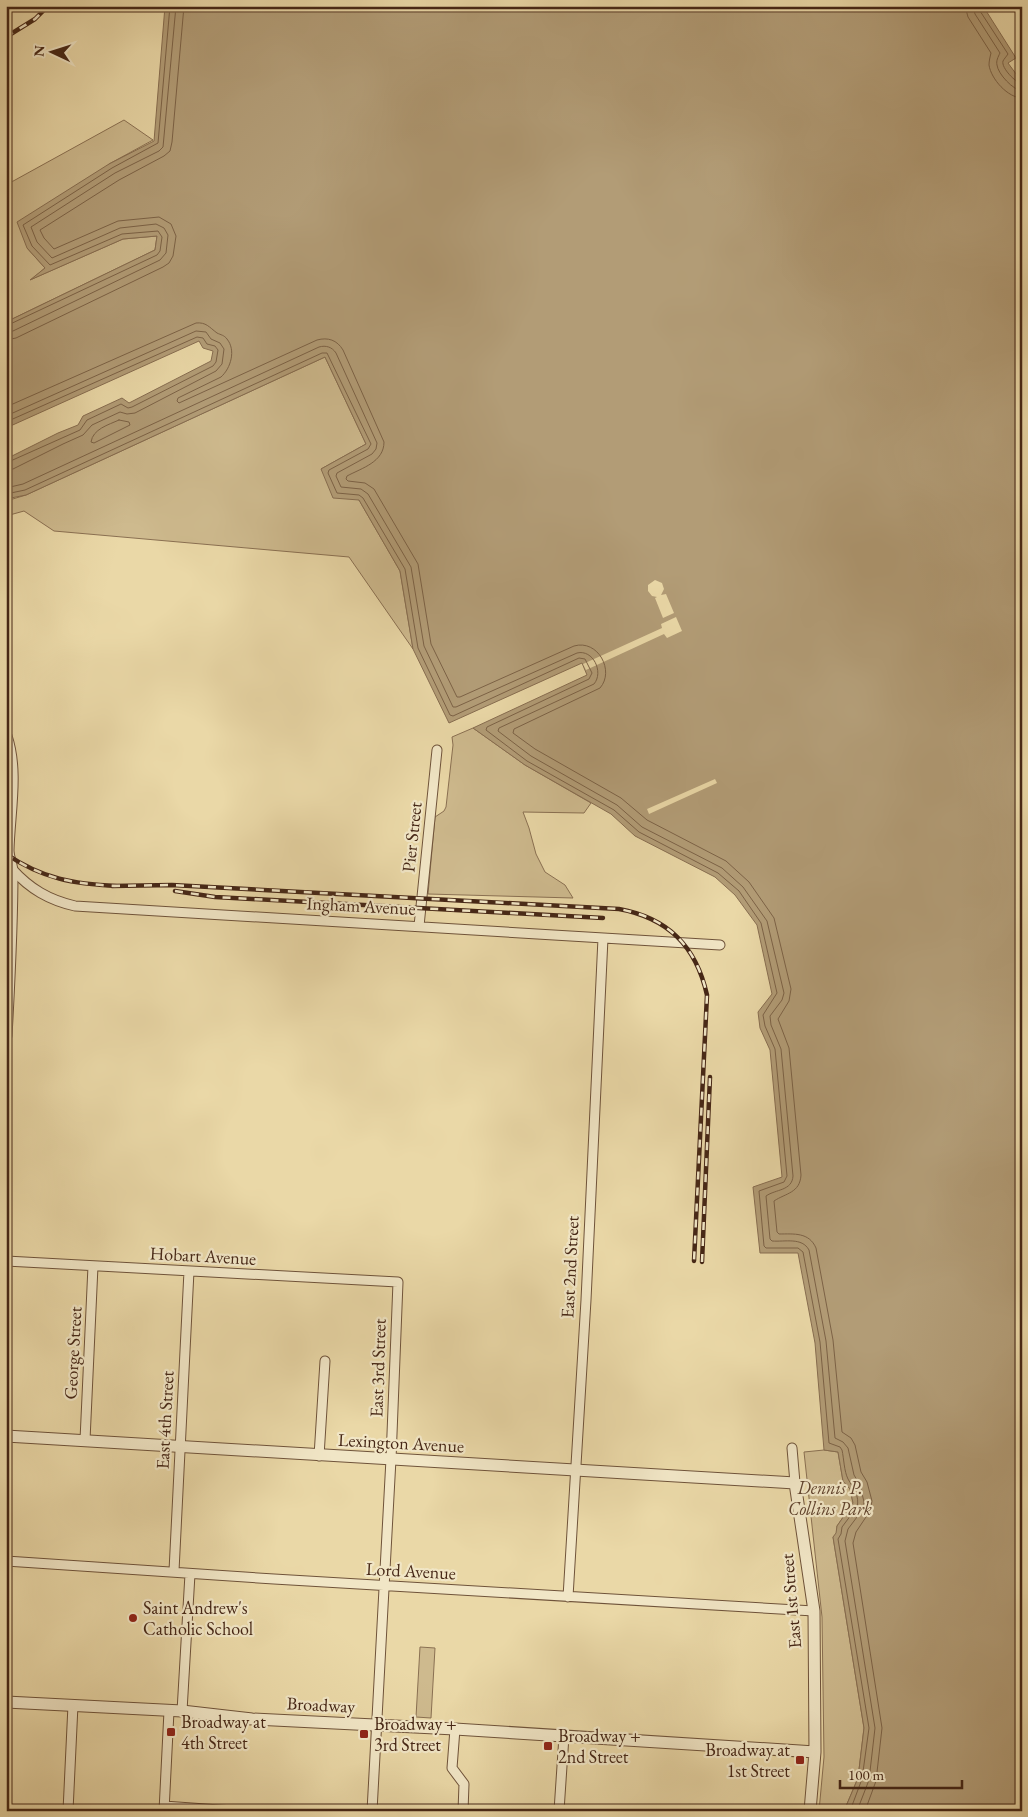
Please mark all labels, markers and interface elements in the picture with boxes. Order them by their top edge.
north arrow [28,28,78,78]
text: N [30,44,48,57]
street label: Pier Street [396,800,427,873]
street label: Ingham Avenue [306,891,416,920]
street label: East 2nd Street [555,1215,584,1319]
street label: Hobart Avenue [149,1241,257,1270]
street label: George Street [59,1306,86,1400]
street label: East 3rd Street [364,1318,391,1418]
street label: East 4th Street [150,1370,179,1470]
street label: Lexington Avenue [337,1428,465,1457]
park label: Dennis P. Collins Park [788,1476,872,1520]
street label: East 1st Street [775,1552,806,1649]
street label: Lord Avenue [366,1557,456,1584]
place label: Saint Andrew's Catholic School [143,1596,253,1640]
marker: Saint Andrew's Catholic School [127,1612,139,1624]
street label: Broadway [286,1691,356,1718]
place label: Broadway at 4th Street [181,1710,266,1754]
place label: Broadway + 3rd Street [374,1712,457,1756]
place label: Broadway + 2nd Street [558,1724,641,1768]
marker: Broadway at 4th Street [165,1726,177,1738]
marker: Broadway + 3rd Street [358,1728,370,1740]
place label: Broadway at 1st Street [705,1738,790,1782]
marker: Broadway + 2nd Street [542,1740,554,1752]
marker: Broadway at 1st Street [794,1754,806,1766]
scale bar [840,1757,963,1789]
text: 100 m [848,1765,885,1784]

